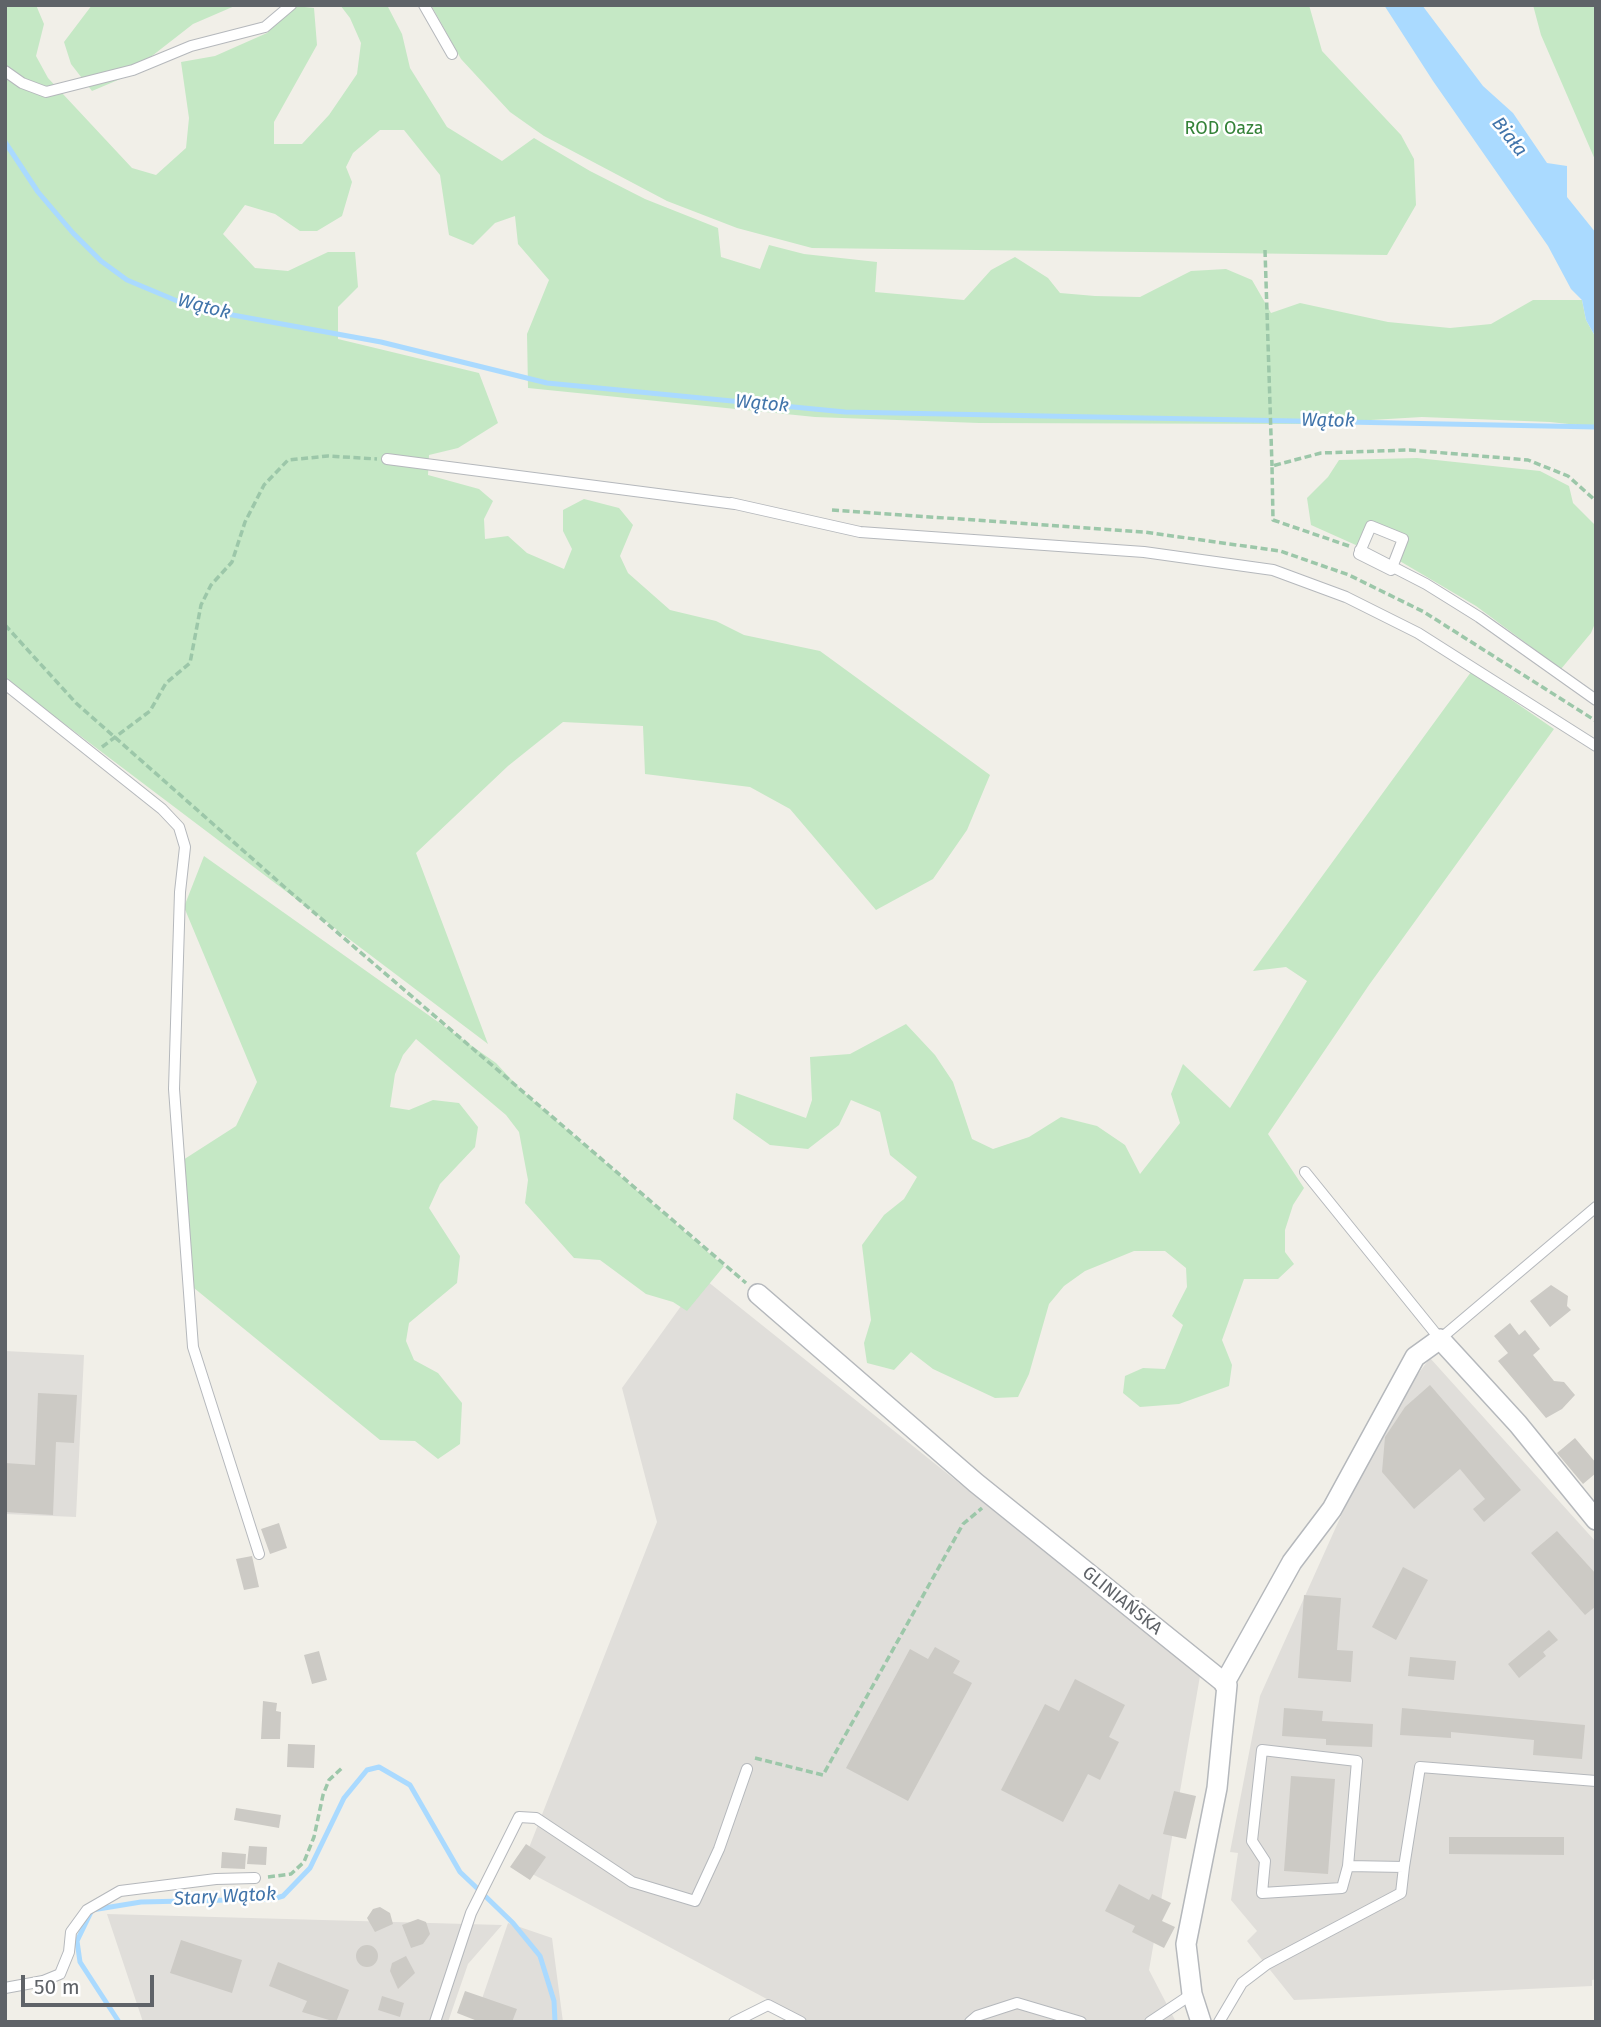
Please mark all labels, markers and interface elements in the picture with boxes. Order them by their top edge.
water label: Biała [1487,113,1531,161]
park label: ROD Oaza [1184,118,1264,140]
water label: Wątok [175,289,233,325]
water label: Wątok [734,390,790,418]
water label: Wątok [1301,409,1355,433]
street label: GLINIAŃSKA [1078,1562,1166,1640]
water label: Stary Wątok [173,1883,277,1911]
scale bar [24,1960,158,2004]
text: 50 m [34,1974,80,2000]

